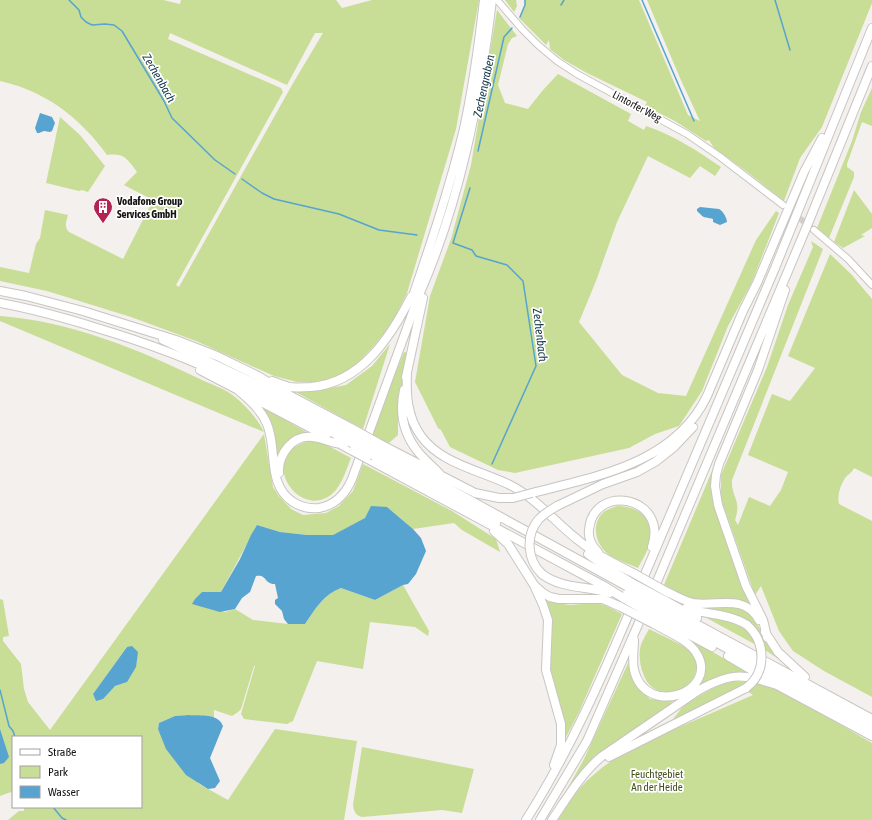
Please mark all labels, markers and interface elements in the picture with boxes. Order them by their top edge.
water label: Zechenbach [140,51,179,105]
water label: Zechengraben [471,53,497,119]
street label: Lintorfer Weg [611,88,664,124]
place label: Vodafone Group Services GmbH [116,195,182,220]
building icon: Vodafone Group Services GmbH [92,196,114,224]
water label: Zechenbach [530,308,550,363]
legend [12,736,142,808]
text: Straße [48,745,76,759]
text: Park [48,765,69,779]
park label: Feuchtgebiet An der Heide [631,768,683,793]
text: Wasser [48,785,80,799]

